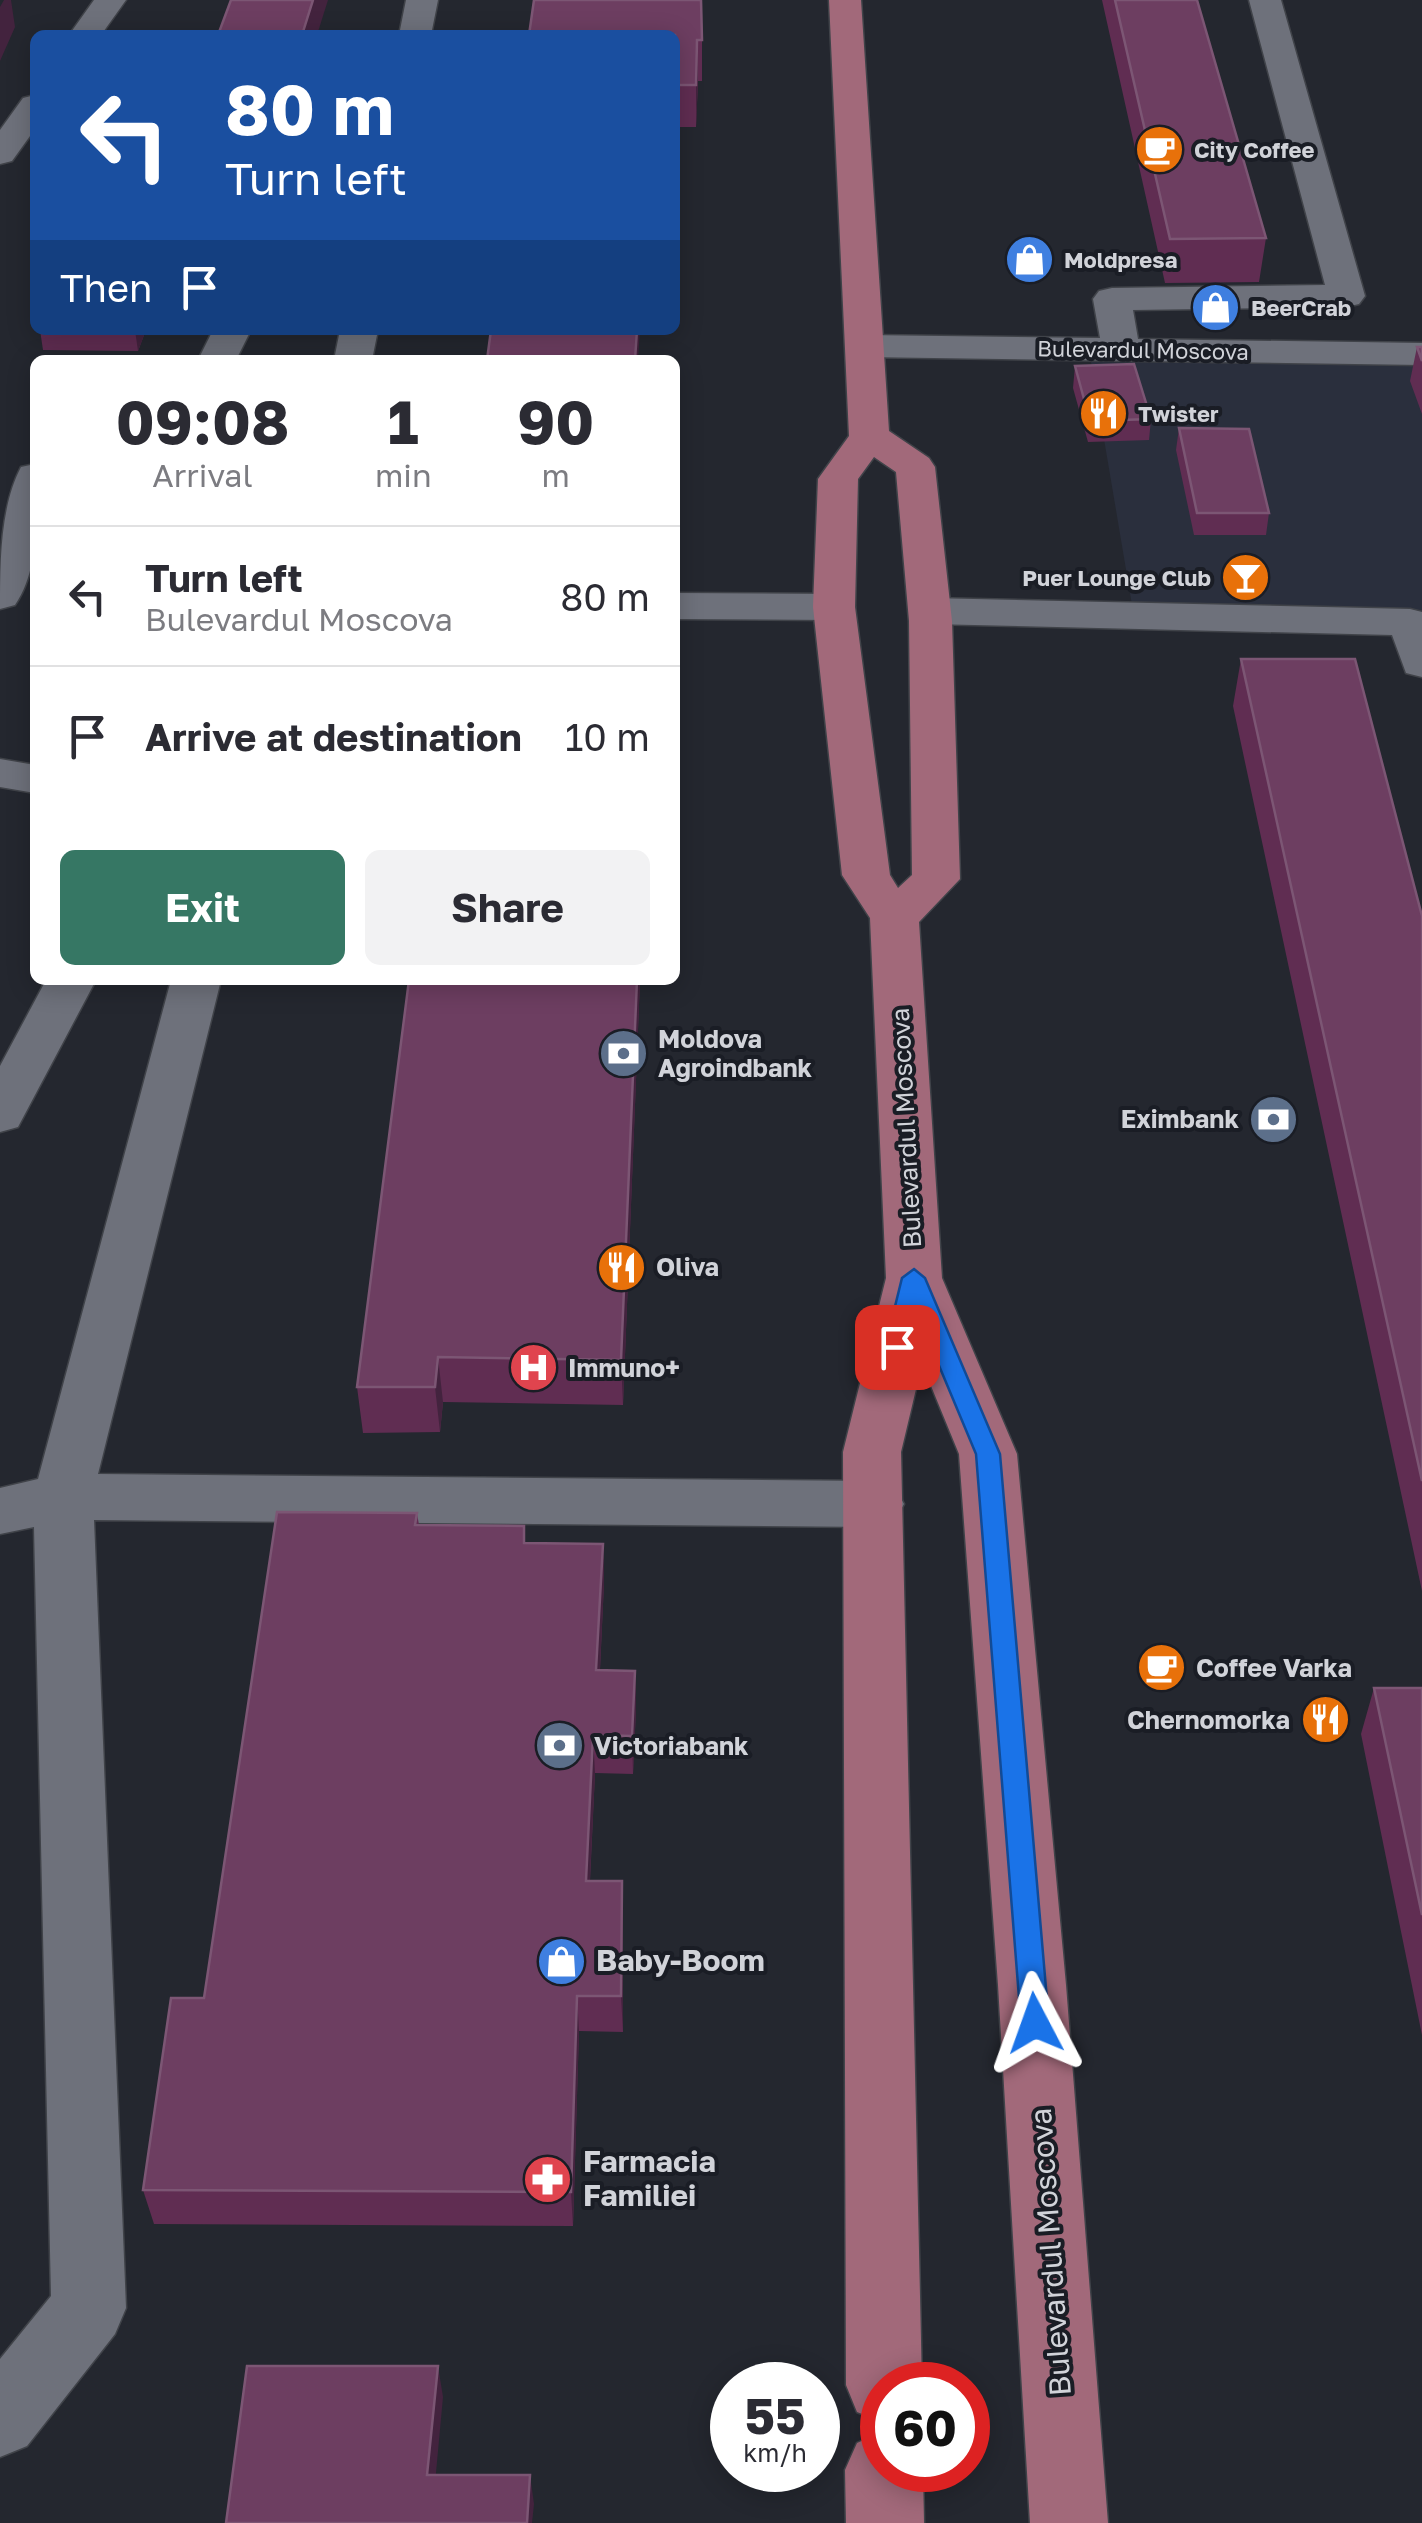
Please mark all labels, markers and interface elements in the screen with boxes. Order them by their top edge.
text: 80 m [225,66,394,150]
icon: left [60,70,190,200]
cafe icon: City Coffee [1133,124,1185,176]
place label: City Coffee [1194,136,1314,163]
text: Turn left [225,151,407,205]
shop icon: Moldpresa [1003,234,1055,286]
place label: Moldpresa [1064,246,1177,273]
icon: arrive [172,260,227,315]
text: Then [60,265,152,310]
shop icon: BeerCrab [1190,282,1242,334]
place label: BeerCrab [1251,294,1351,321]
street label: Bulevardul Moscova [1037,334,1249,365]
text: 09:08 [116,385,289,457]
text: 1 [388,385,419,457]
text: 90 [517,385,594,457]
restaurant icon: Twister [1077,388,1129,440]
place label: Twister [1138,400,1219,427]
text: Arrival [152,456,253,494]
text: min [375,456,432,494]
text: m [542,456,570,494]
bar icon: Puer Lounge Club [1220,552,1272,604]
text: Turn left [145,555,303,600]
place label: Puer Lounge Club [1022,564,1211,591]
icon: left [60,569,115,624]
text: 80 m [560,574,650,619]
text: Bulevardul Moscova [145,600,453,638]
icon: arrive [60,709,115,764]
text: Arrive at destination [145,714,522,759]
text: 10 m [565,714,650,759]
button: Exit [60,850,345,965]
button: Share [365,850,650,965]
street label: Bulevardul Moscova [884,1007,927,1249]
place label: Moldova Agroindbank [658,1023,813,1083]
bank icon: Moldova Agroindbank [597,1027,649,1079]
bank icon: Eximbank [1248,1093,1300,1145]
place label: Eximbank [1121,1103,1239,1134]
restaurant icon: Oliva [595,1241,647,1293]
place label: Oliva [656,1251,719,1282]
pin [855,1305,940,1390]
icon: arrive [870,1320,925,1375]
hospital icon: Immuno+ [507,1342,559,1394]
place label: Immuno+ [568,1352,680,1383]
cafe icon: Coffee Varka [1135,1642,1187,1694]
place label: Coffee Varka [1196,1652,1352,1683]
restaurant icon: Chernomorka [1299,1694,1351,1746]
place label: Chernomorka [1127,1704,1290,1735]
bank icon: Victoriabank [533,1720,585,1772]
place label: Victoriabank [594,1730,749,1761]
shop icon: Baby-Boom [535,1935,587,1987]
place label: Baby-Boom [596,1942,765,1978]
position arrow [983,1971,1087,2075]
street label: Bulevardul Moscova [1022,2107,1078,2397]
place label: Farmacia Familiei [583,2143,716,2213]
pharmacy icon: Farmacia Familiei [522,2153,574,2205]
speed limit sign: 60 [860,2362,990,2492]
text: 55 [744,2385,805,2445]
text: km/h [743,2437,807,2468]

